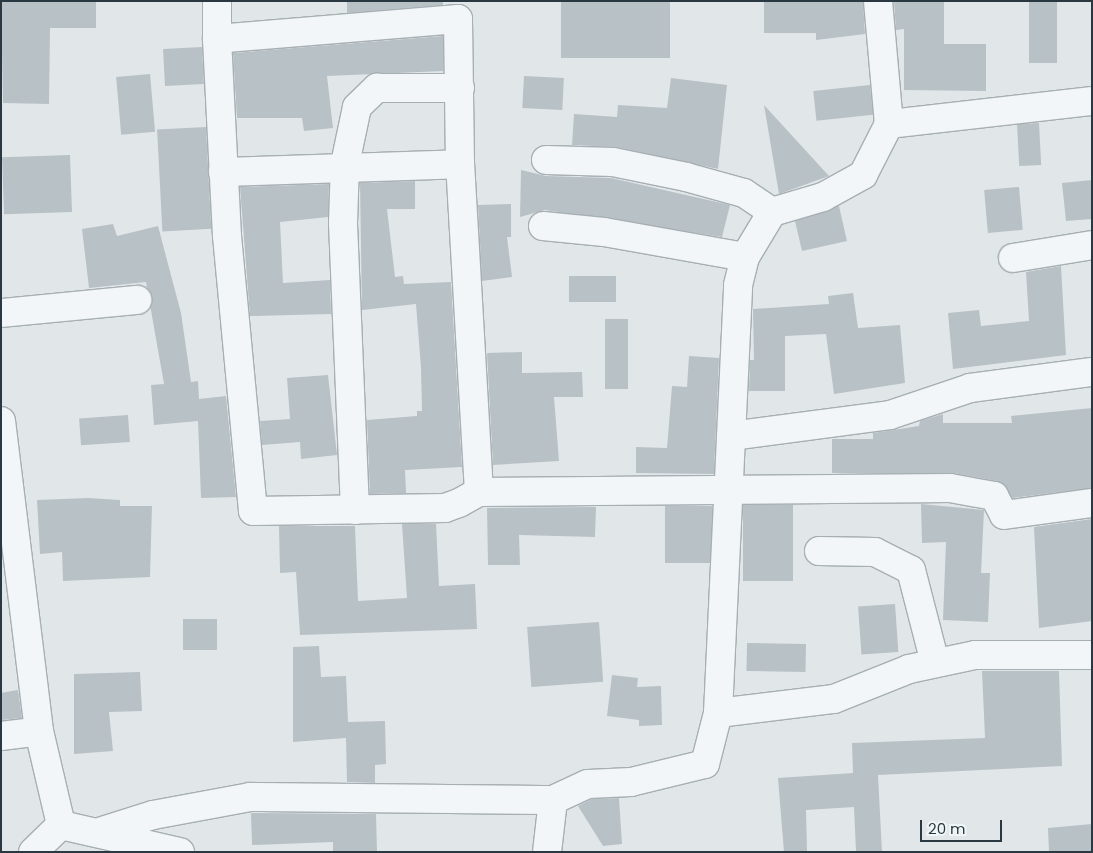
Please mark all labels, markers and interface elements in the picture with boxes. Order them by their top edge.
scale bar [923,810,1006,842]
text: 20 m [928,818,966,839]

